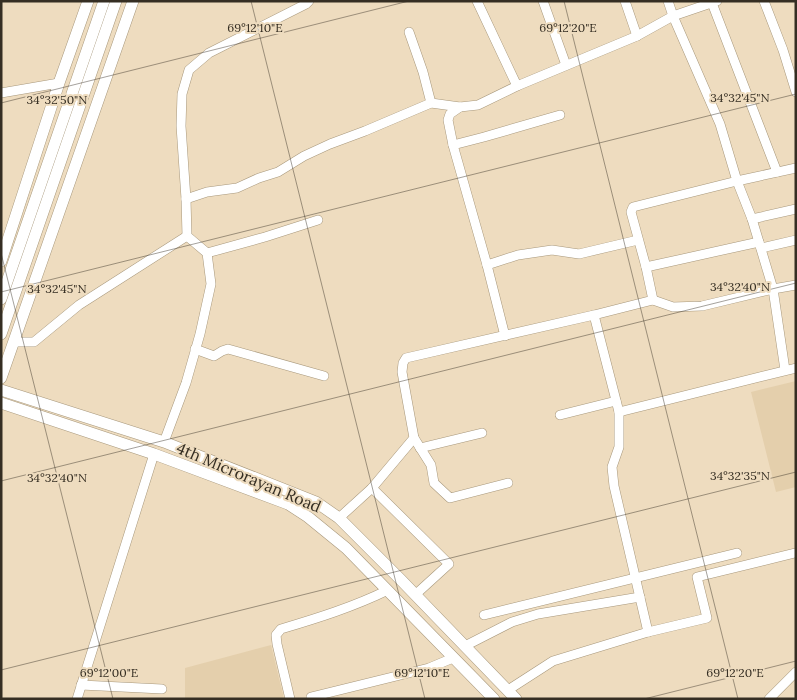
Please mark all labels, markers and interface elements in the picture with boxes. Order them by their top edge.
text: 69°12'10"E [227,20,283,35]
text: 69°12'20"E [539,20,597,35]
text: 34°32'45"N [710,90,770,105]
text: 34°32'50"N [27,92,87,107]
text: 34°32'40"N [710,279,770,294]
text: 34°32'45"N [27,281,87,296]
street label: 4th Microrayan Road [174,437,325,517]
text: 34°32'35"N [710,468,770,483]
text: 34°32'40"N [27,470,87,485]
text: 69°12'00"E [80,665,138,680]
text: 69°12'10"E [394,665,450,680]
text: 69°12'20"E [706,665,764,680]

